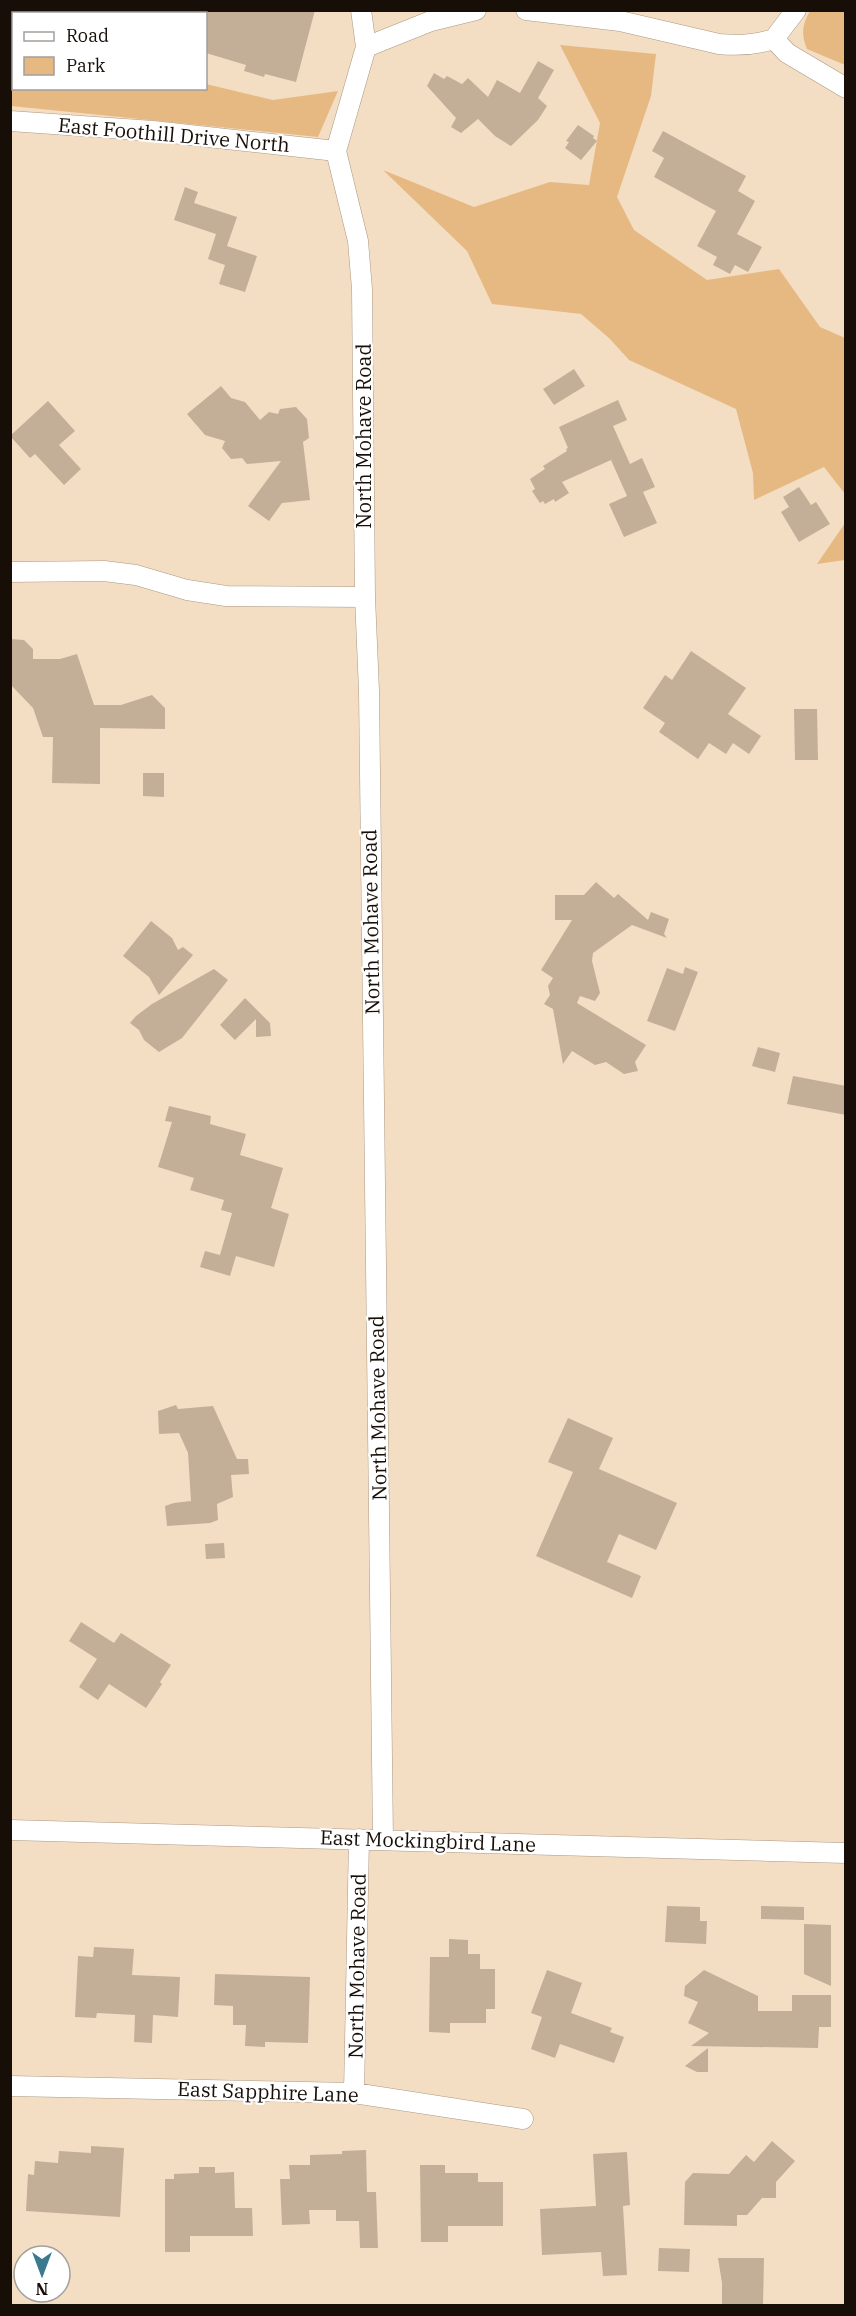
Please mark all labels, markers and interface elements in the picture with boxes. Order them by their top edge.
legend [12,12,207,90]
text: Road [66,24,109,47]
text: Park [66,54,106,77]
street label: East Foothill Drive North [57,111,291,158]
street label: North Mohave Road [350,343,377,529]
street label: North Mohave Road [355,829,386,1015]
street label: North Mohave Road [362,1315,393,1501]
street label: East Mockingbird Lane [320,1823,537,1858]
street label: North Mohave Road [341,1873,372,2059]
street label: East Sapphire Lane [177,2075,359,2108]
north arrow [12,2244,72,2304]
text: N [36,2279,48,2299]

